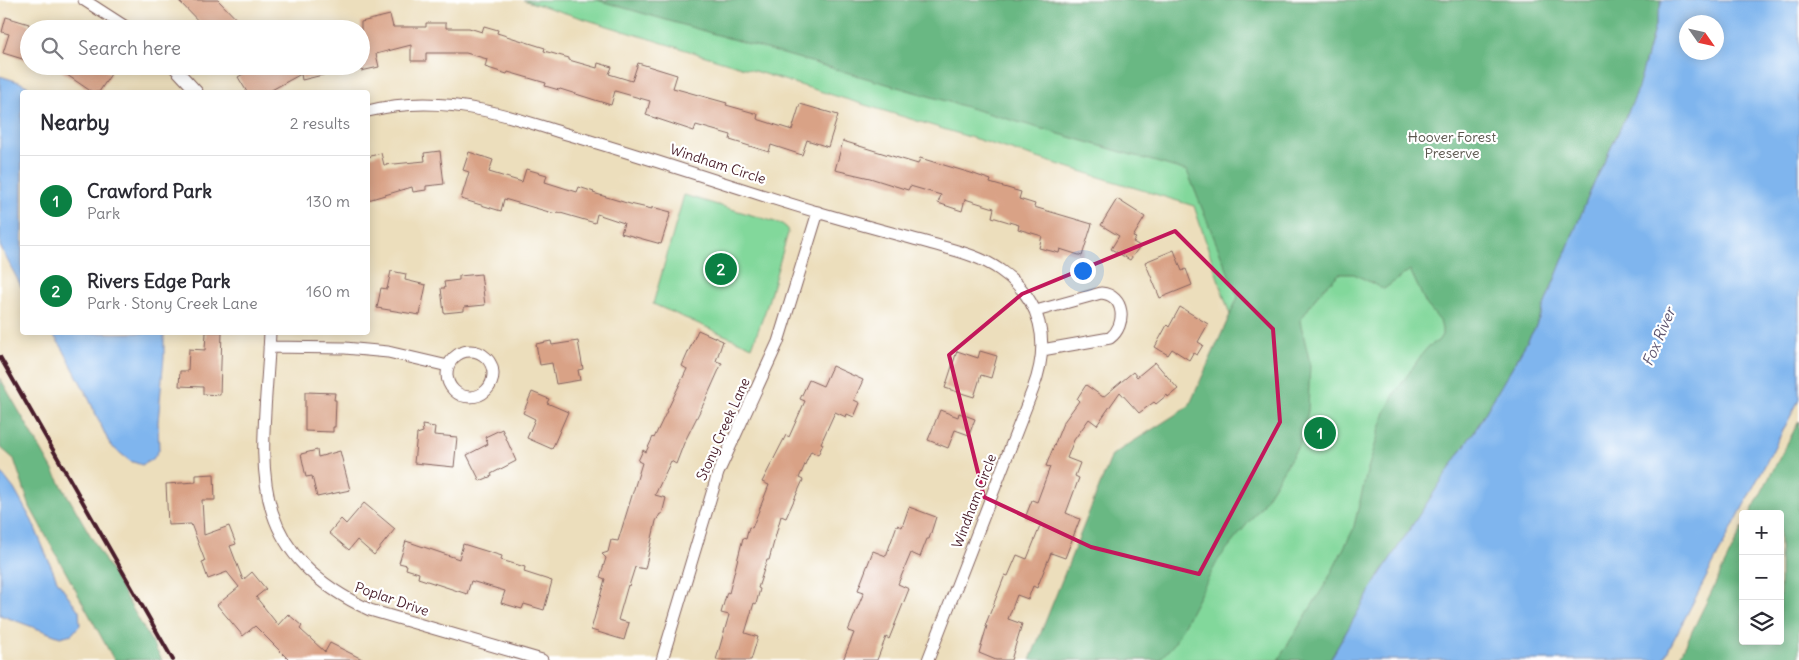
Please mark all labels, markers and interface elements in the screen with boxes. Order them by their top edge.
north arrow [1679,15,1724,60]
search box [20,20,370,75]
icon: search [38,34,66,62]
text: Search here [78,36,181,60]
text: Nearby [40,109,110,136]
text: 2 results [290,113,350,133]
park label: Hoover Forest Preserve [1408,128,1496,162]
street label: Windham Circle [668,140,768,188]
text: Crawford Park [87,179,212,203]
text: 1 [53,191,59,211]
text: 130 m [306,191,350,211]
text: Park [87,203,120,223]
pin: 2 [705,250,737,288]
your location [1070,258,1096,284]
text: Rivers Edge Park [87,269,230,293]
text: 2 [52,281,60,301]
text: 160 m [306,281,350,301]
text: Park · Stony Creek Lane [87,293,258,313]
water label: Fox River [1638,303,1680,369]
street label: Stony Creek Lane [692,375,754,483]
pin: 1 [1304,414,1336,452]
street label: Windham Circle [948,451,1000,551]
map controls [1739,510,1784,645]
button: + [1739,510,1784,555]
button: − [1739,555,1784,600]
street label: Poplar Drive [353,578,431,620]
button: layers [1739,600,1784,645]

